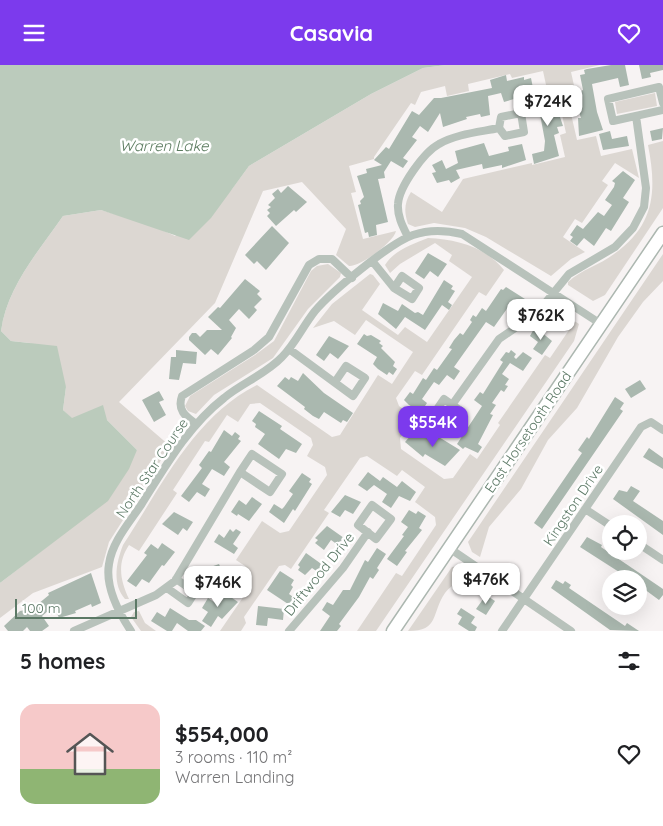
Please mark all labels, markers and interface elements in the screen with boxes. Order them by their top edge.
icon: menu [20,19,48,47]
text: Casavia [290,19,373,47]
icon: heart [615,19,643,47]
pin: $724K [513,85,583,127]
text: $724K [524,91,572,111]
water label: Warren Lake [119,136,209,155]
pin: $762K [506,299,576,341]
text: $762K [518,305,564,325]
street label: East Horsetooth Road [481,368,575,496]
pin: $554K [398,405,468,448]
text: $554K [409,412,457,432]
street label: North Star Course [112,415,192,521]
street label: Kingston Drive [539,461,607,549]
map controls [602,515,647,615]
button: locate [602,515,647,560]
street label: Driftwood Drive [280,529,358,619]
pin: $476K [451,563,521,605]
pin: $746K [183,565,253,608]
text: $476K [463,569,509,589]
button: layers [602,570,647,615]
text: $746K [195,572,241,592]
scale bar [15,596,138,619]
text: 100 m [22,599,60,617]
icon: filters [615,647,643,675]
text: 5 homes [20,648,105,674]
text: $554,000 [175,721,269,747]
icon: home [60,724,120,784]
icon: heart [615,740,643,768]
text: 3 rooms · 110 m² [175,747,292,767]
text: Warren Landing [175,767,294,787]

